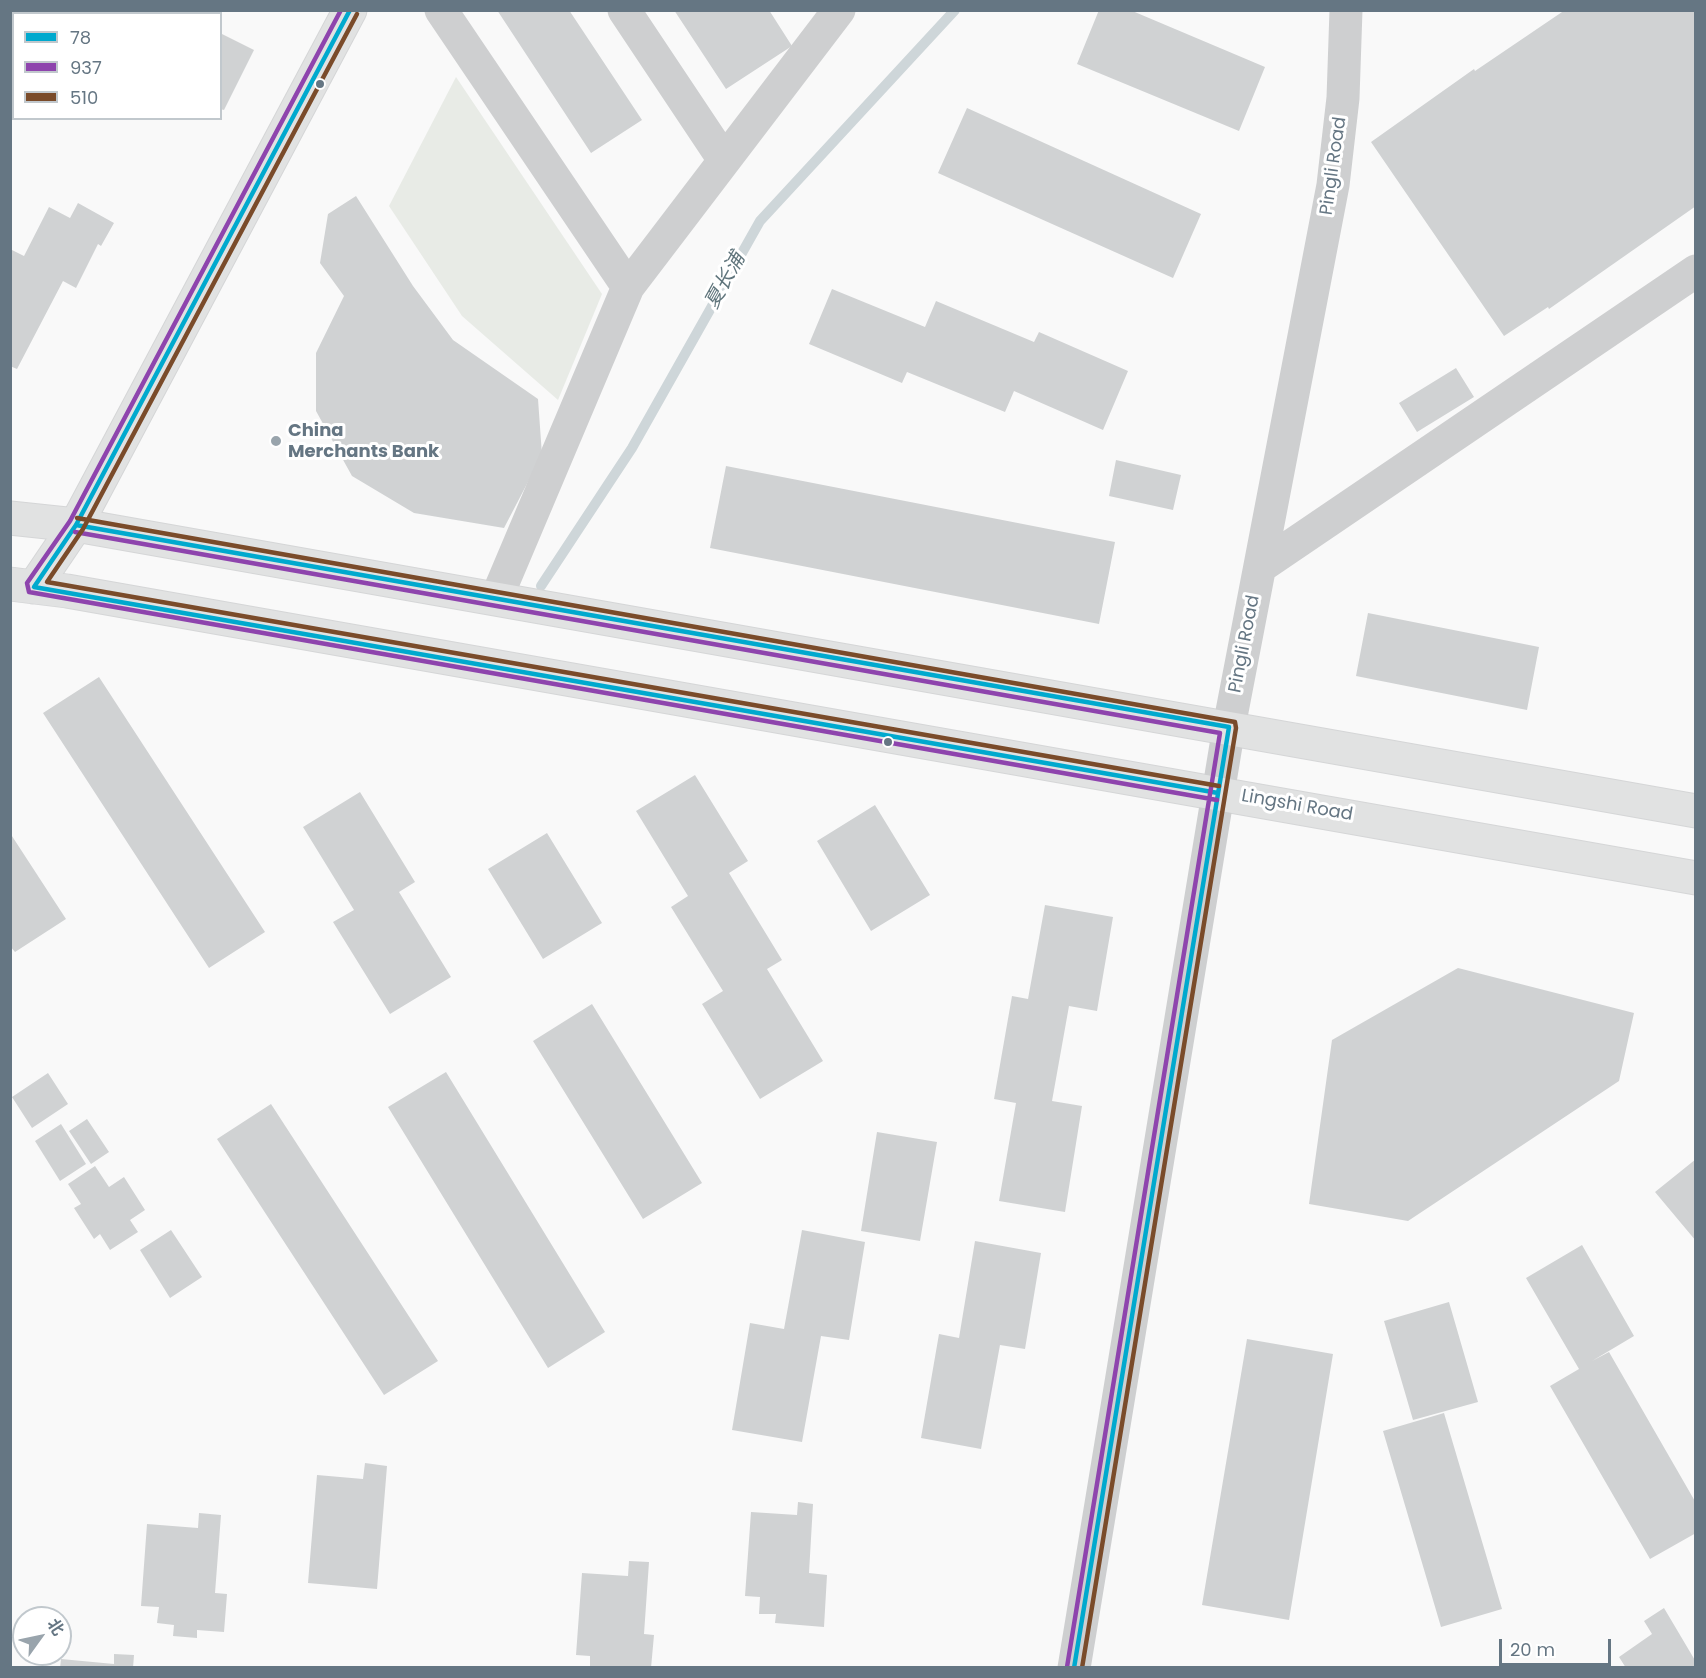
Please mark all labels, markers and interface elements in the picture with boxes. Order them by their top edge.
legend [12,12,222,120]
text: 78 [70,25,91,50]
text: 937 [70,55,102,80]
unlabelled marker [314,78,326,90]
text: 510 [70,85,98,110]
street label: Pingli Road [1316,115,1352,217]
water label: 夏长浦 [701,249,751,313]
place label: China Merchants Bank [288,420,439,462]
marker: China Merchants Bank [269,434,283,448]
street label: Pingli Road [1225,593,1265,695]
unlabelled marker [882,736,894,748]
street label: Lingshi Road [1240,786,1354,826]
north arrow [12,1606,72,1666]
text: 北 [42,1614,70,1640]
scale bar [1502,1627,1614,1665]
text: 20 m [1510,1637,1555,1662]

